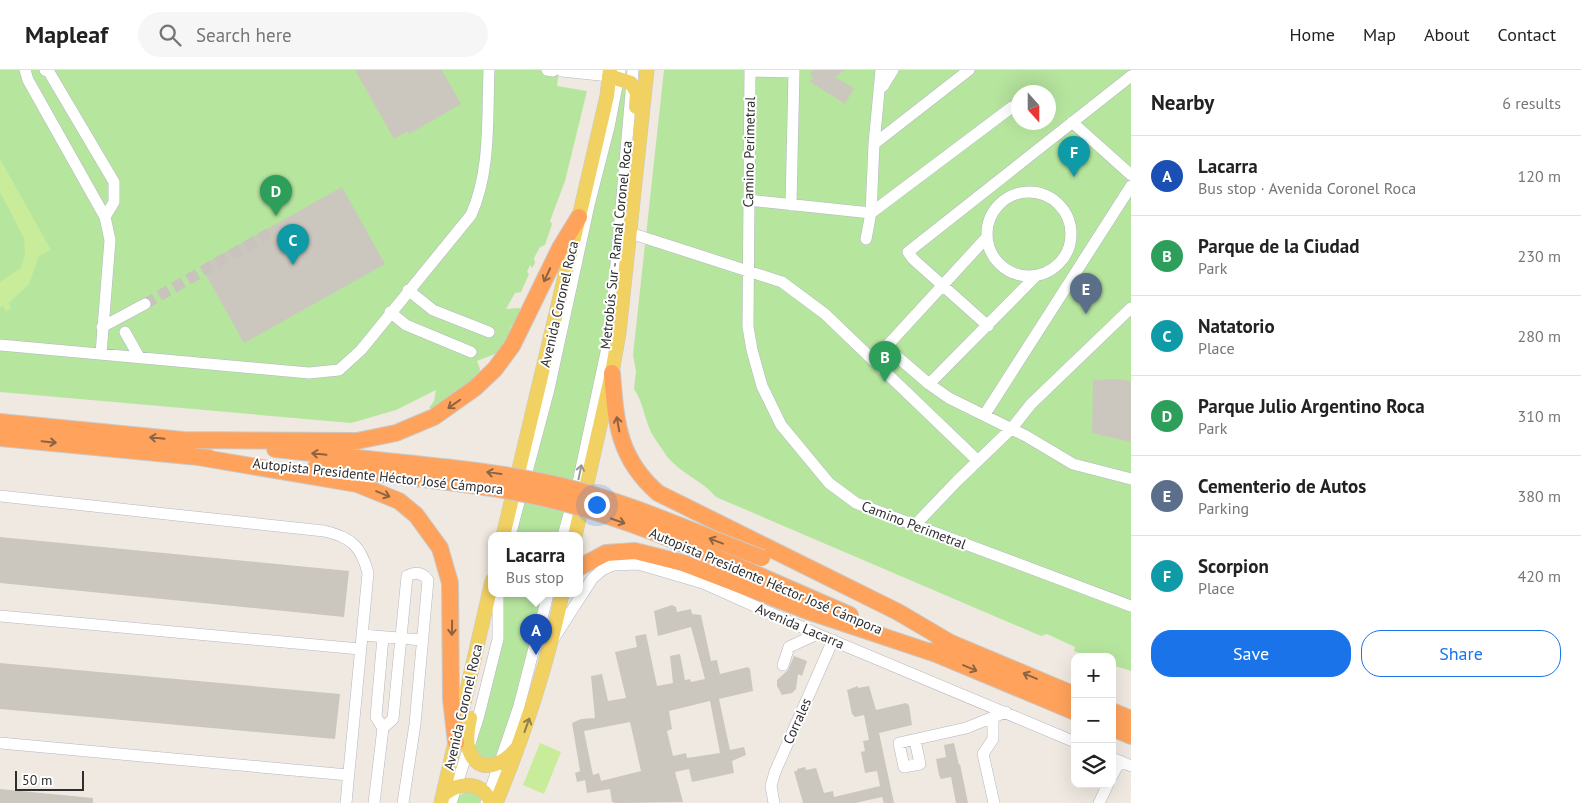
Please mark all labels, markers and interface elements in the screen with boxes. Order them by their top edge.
search box [138,12,488,57]
text: Mapleaf [25,19,108,50]
icon: search [156,21,184,49]
text: Search here [196,23,292,47]
text: Home [1289,23,1335,46]
text: Map [1363,23,1396,46]
text: About [1424,23,1470,46]
text: Contact [1498,23,1556,46]
north arrow [1011,85,1056,130]
text: Nearby [1151,89,1214,116]
text: 6 results [1502,93,1561,113]
street label: Camino Perimetral [739,97,759,207]
pin: F [1058,136,1090,177]
street label: Metrobús Sur - Ramal Coronel Roca [596,140,636,350]
text: Lacarra [1198,154,1258,178]
text: A [1162,166,1172,186]
text: 120 m [1518,166,1561,186]
pin: D [260,175,292,216]
text: Bus stop · Avenida Coronel Roca [1198,178,1416,198]
pin: C [277,224,309,265]
text: Parque de la Ciudad [1198,234,1359,258]
street label: Avenida Coronel Roca [536,239,582,369]
text: B [1162,246,1172,266]
text: 230 m [1518,246,1561,266]
text: Park [1198,258,1227,278]
one-way arrow [542,267,552,282]
pin: E [1070,273,1102,314]
text: Natatorio [1198,314,1275,338]
text: C [1163,326,1171,346]
text: 280 m [1518,326,1561,346]
text: Place [1198,338,1235,358]
pin: B [869,341,901,382]
text: Parque Julio Argentino Roca [1198,394,1425,418]
one-way arrow [447,399,461,409]
text: D [1162,406,1172,426]
text: 310 m [1518,406,1561,426]
one-way arrow [613,416,623,432]
text: Park [1198,418,1227,438]
one-way arrow [149,433,165,442]
one-way arrow [40,437,56,447]
one-way arrow [311,449,327,459]
street label: Autopista Presidente Héctor José Cámpora [252,454,504,498]
one-way arrow [576,465,585,481]
one-way arrow [487,468,503,478]
text: Cementerio de Autos [1198,474,1366,498]
text: E [1163,486,1171,506]
text: 380 m [1518,486,1561,506]
one-way arrow [375,490,390,499]
your location [584,492,610,518]
street label: Camino Perimetral [859,497,969,553]
text: Parking [1198,498,1249,518]
one-way arrow [610,517,626,526]
street label: Autopista Presidente Héctor José Cámpora [647,524,885,638]
popup [488,532,583,597]
one-way arrow [709,536,724,545]
text: Lacarra [506,543,565,567]
text: Scorpion [1198,554,1269,578]
text: F [1163,566,1171,586]
text: 420 m [1518,566,1561,586]
text: Bus stop [506,567,564,587]
text: Place [1198,578,1235,598]
street label: Avenida Lacarra [753,599,847,653]
pin: A [520,614,552,655]
one-way arrow [447,620,457,636]
button: Save [1151,630,1351,677]
button: Share [1361,630,1561,677]
street label: Avenida Coronel Roca [440,642,486,772]
map controls [1071,653,1116,788]
button: + [1071,653,1116,698]
one-way arrow [962,663,977,673]
one-way arrow [1023,671,1038,681]
street label: Corrales [779,695,815,747]
button: − [1071,698,1116,743]
one-way arrow [523,718,532,733]
button: layers [1071,743,1116,788]
scale bar [15,768,84,791]
text: 50 m [22,771,52,789]

